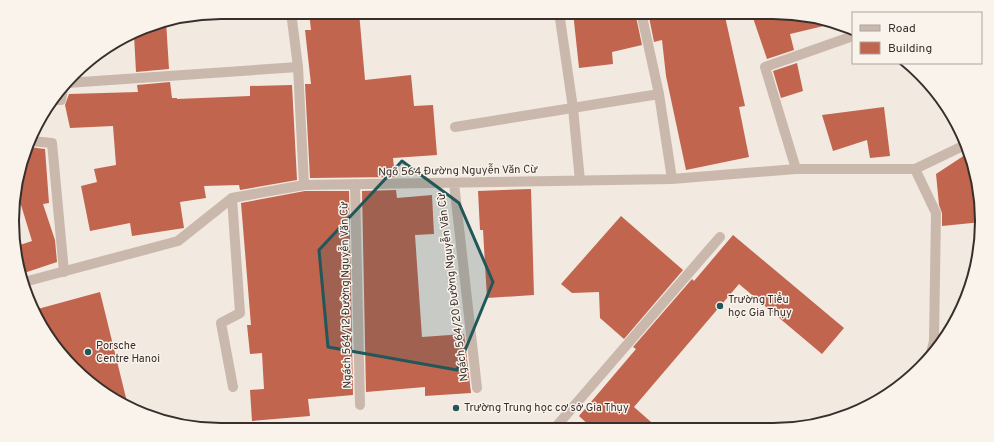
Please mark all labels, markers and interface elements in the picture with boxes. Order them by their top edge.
legend [852,12,982,64]
text: Road [888,21,916,37]
text: Building [888,41,932,57]
street label: Ngõ 564 Đường Nguyễn Văn Cừ [378,162,538,179]
street label: Ngách 564/20 Đường Nguyễn Văn Cừ [433,191,472,382]
street label: Ngách 564/12 Đường Nguyễn Văn Cừ [336,201,355,389]
place label: Trường Tiểu học Gia Thụy [728,292,792,320]
marker: Trường Tiểu học Gia Thụy [715,301,725,311]
place label: Porsche Centre Hanoi [96,339,160,366]
marker: Porsche Centre Hanoi [83,347,93,357]
place label: Trường Trung học cơ sở Gia Thụy [464,401,629,415]
marker: Trường Trung học cơ sở Gia Thụy [451,403,461,413]

